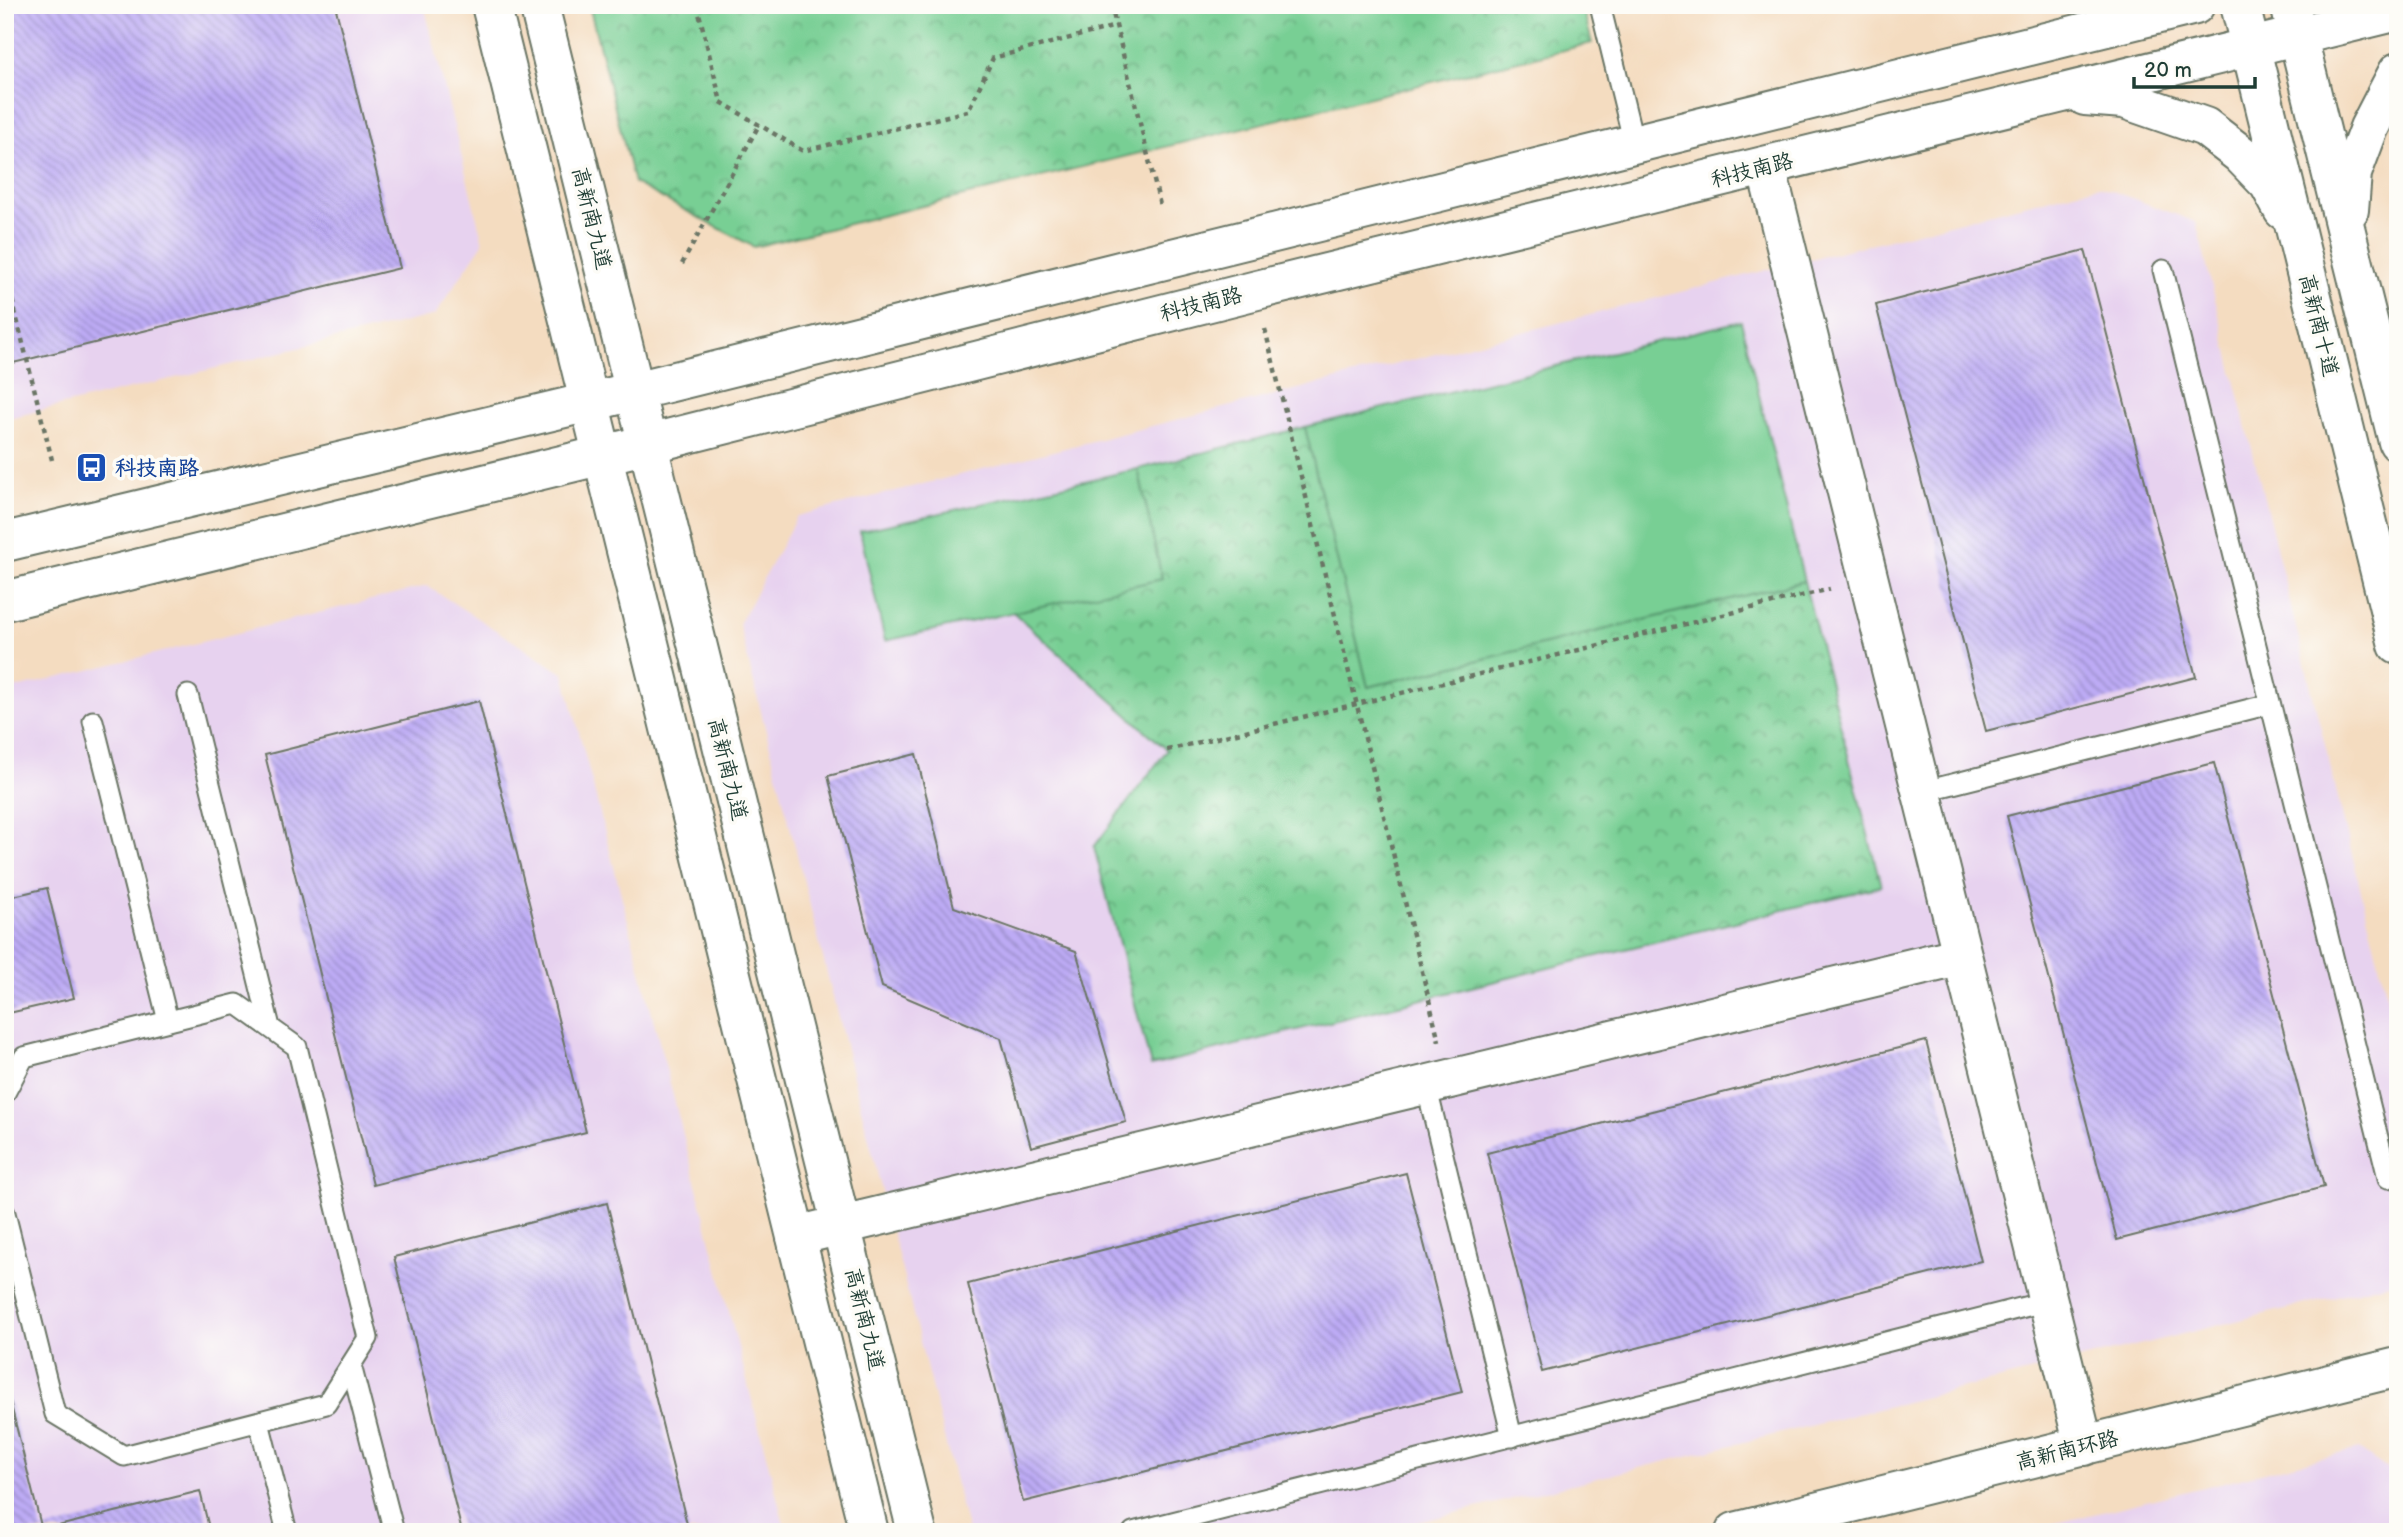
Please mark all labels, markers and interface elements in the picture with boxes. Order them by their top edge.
scale bar [2134,46,2254,90]
text: 20 m [2144,58,2192,83]
street label: 科技南路 [1708,148,1796,193]
street label: 高新南九道 [567,164,616,272]
street label: 高新南十道 [2294,271,2343,379]
street label: 科技南路 [1157,282,1245,327]
bus stop icon: 科技南路 [75,451,109,485]
place label: 科技南路 [115,456,199,481]
street label: 高新南九道 [703,715,752,823]
street label: 高新南九道 [840,1265,889,1373]
street label: 高新南环路 [2013,1426,2121,1475]

